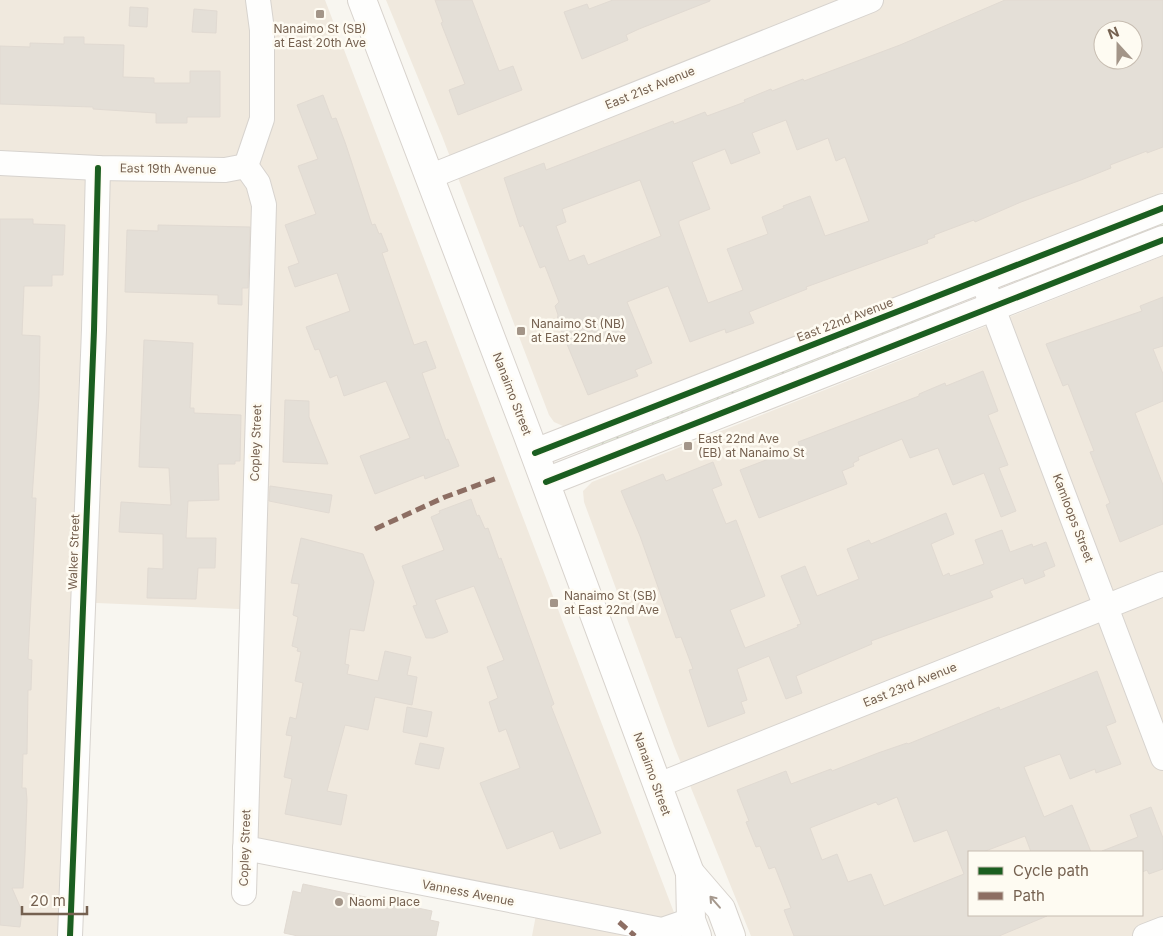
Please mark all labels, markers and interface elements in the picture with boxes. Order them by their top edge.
marker: Nanaimo St (SB) at East 20th Ave [314,8,326,20]
north arrow [1093,20,1143,70]
place label: Nanaimo St (SB) at East 20th Ave [274,21,366,50]
text: N [1105,23,1121,42]
street label: East 21st Avenue [603,63,697,112]
street label: East 19th Avenue [120,160,216,177]
street label: East 22nd Avenue [794,294,895,345]
place label: Nanaimo St (NB) at East 22nd Ave [531,316,626,345]
marker: Nanaimo St (NB) at East 22nd Ave [515,325,527,337]
street label: Nanaimo Street [490,350,535,437]
street label: Copley Street [247,404,264,482]
place label: East 22nd Ave (EB) at Nanaimo St [698,431,805,460]
marker: East 22nd Ave (EB) at Nanaimo St [682,440,694,452]
street label: Kamloops Street [1050,471,1097,564]
street label: Walker Street [65,514,82,590]
place label: Nanaimo St (SB) at East 22nd Ave [564,588,659,617]
marker: Nanaimo St (SB) at East 22nd Ave [548,597,560,609]
street label: East 23rd Avenue [861,659,959,710]
street label: Nanaimo Street [630,730,674,818]
street label: Copley Street [236,809,253,887]
legend [968,851,1143,916]
text: Cycle path [1013,861,1089,880]
street label: Vanness Avenue [421,876,516,909]
scale bar [22,884,88,916]
text: Path [1013,886,1045,905]
text: 20 m [30,891,66,910]
place label: Naomi Place [349,894,420,909]
marker: Naomi Place [333,896,345,908]
one-way arrow [709,896,720,909]

